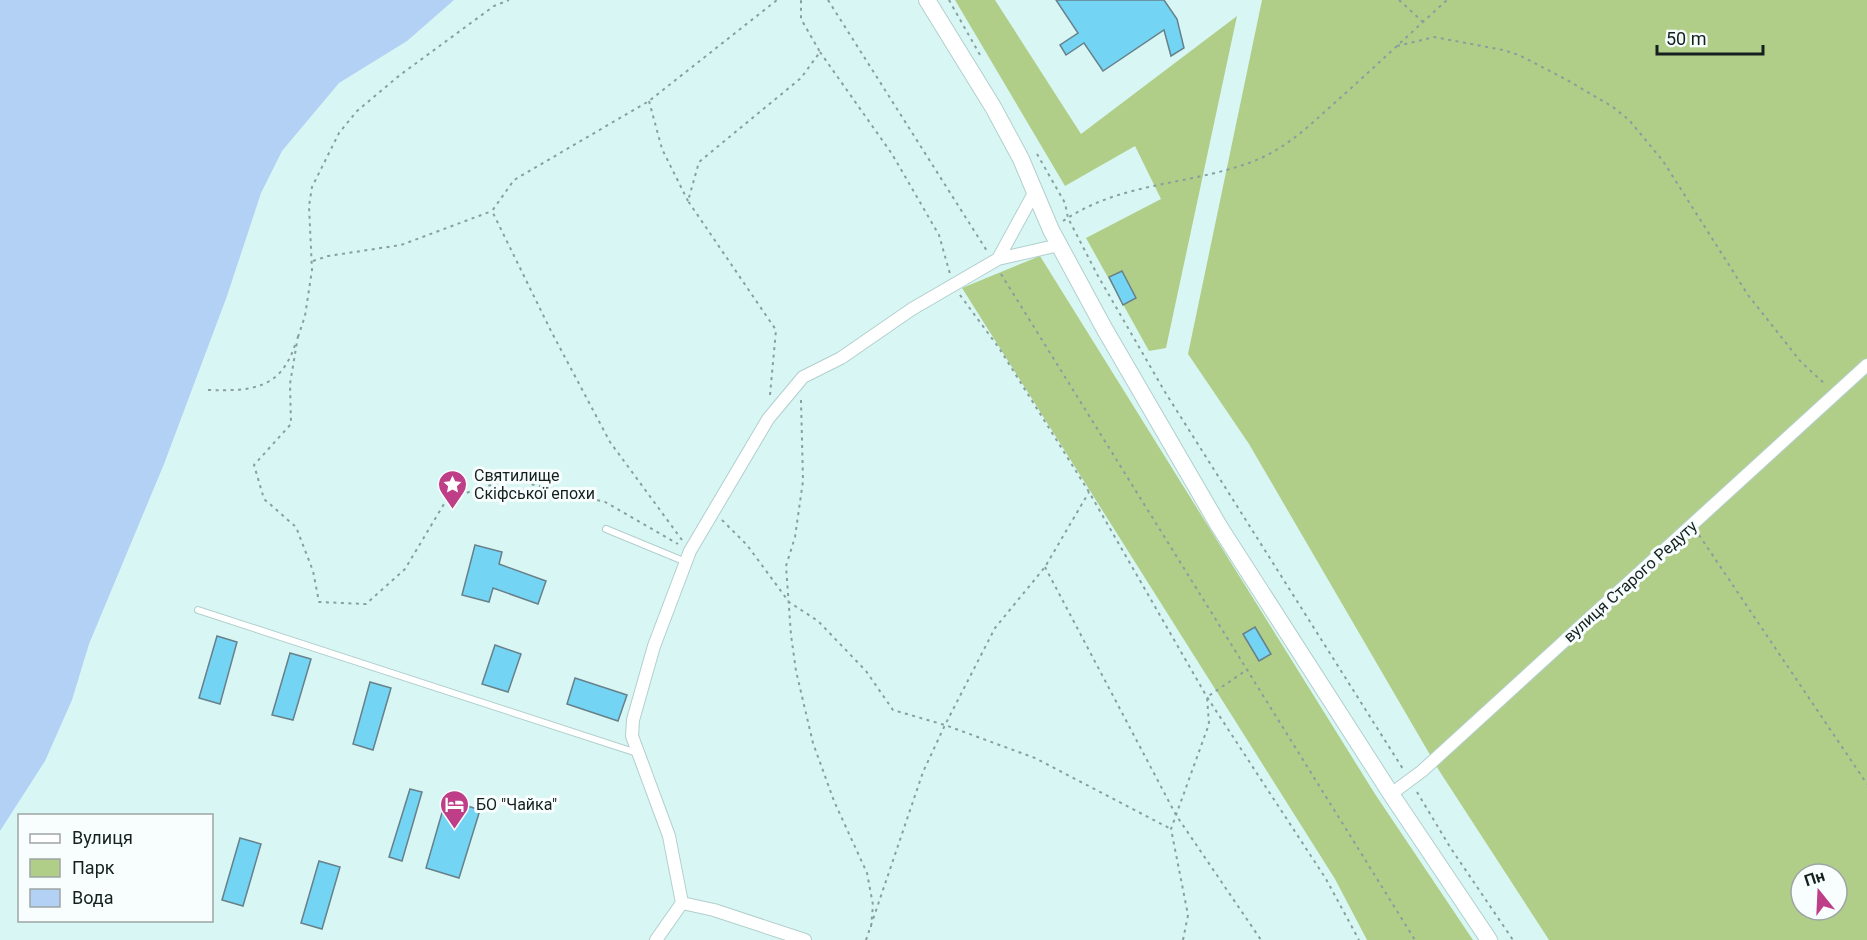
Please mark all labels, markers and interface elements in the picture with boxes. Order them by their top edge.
scale bar [1657,18,1764,56]
text: 50 m [1666,28,1706,49]
place label: Святилище Скіфської епохи [474,466,595,503]
place icon: Святилище Скіфської епохи [437,468,469,510]
street label: вулиця Старого Редуту [1560,516,1701,646]
hotel icon: БО "Чайка" [439,788,471,830]
place label: БО "Чайка" [476,795,557,814]
legend [18,814,213,922]
text: Вулиця [72,827,133,848]
text: Парк [72,857,115,878]
north arrow [1789,862,1849,922]
text: Пн [1802,866,1827,890]
text: Вода [72,887,114,908]

